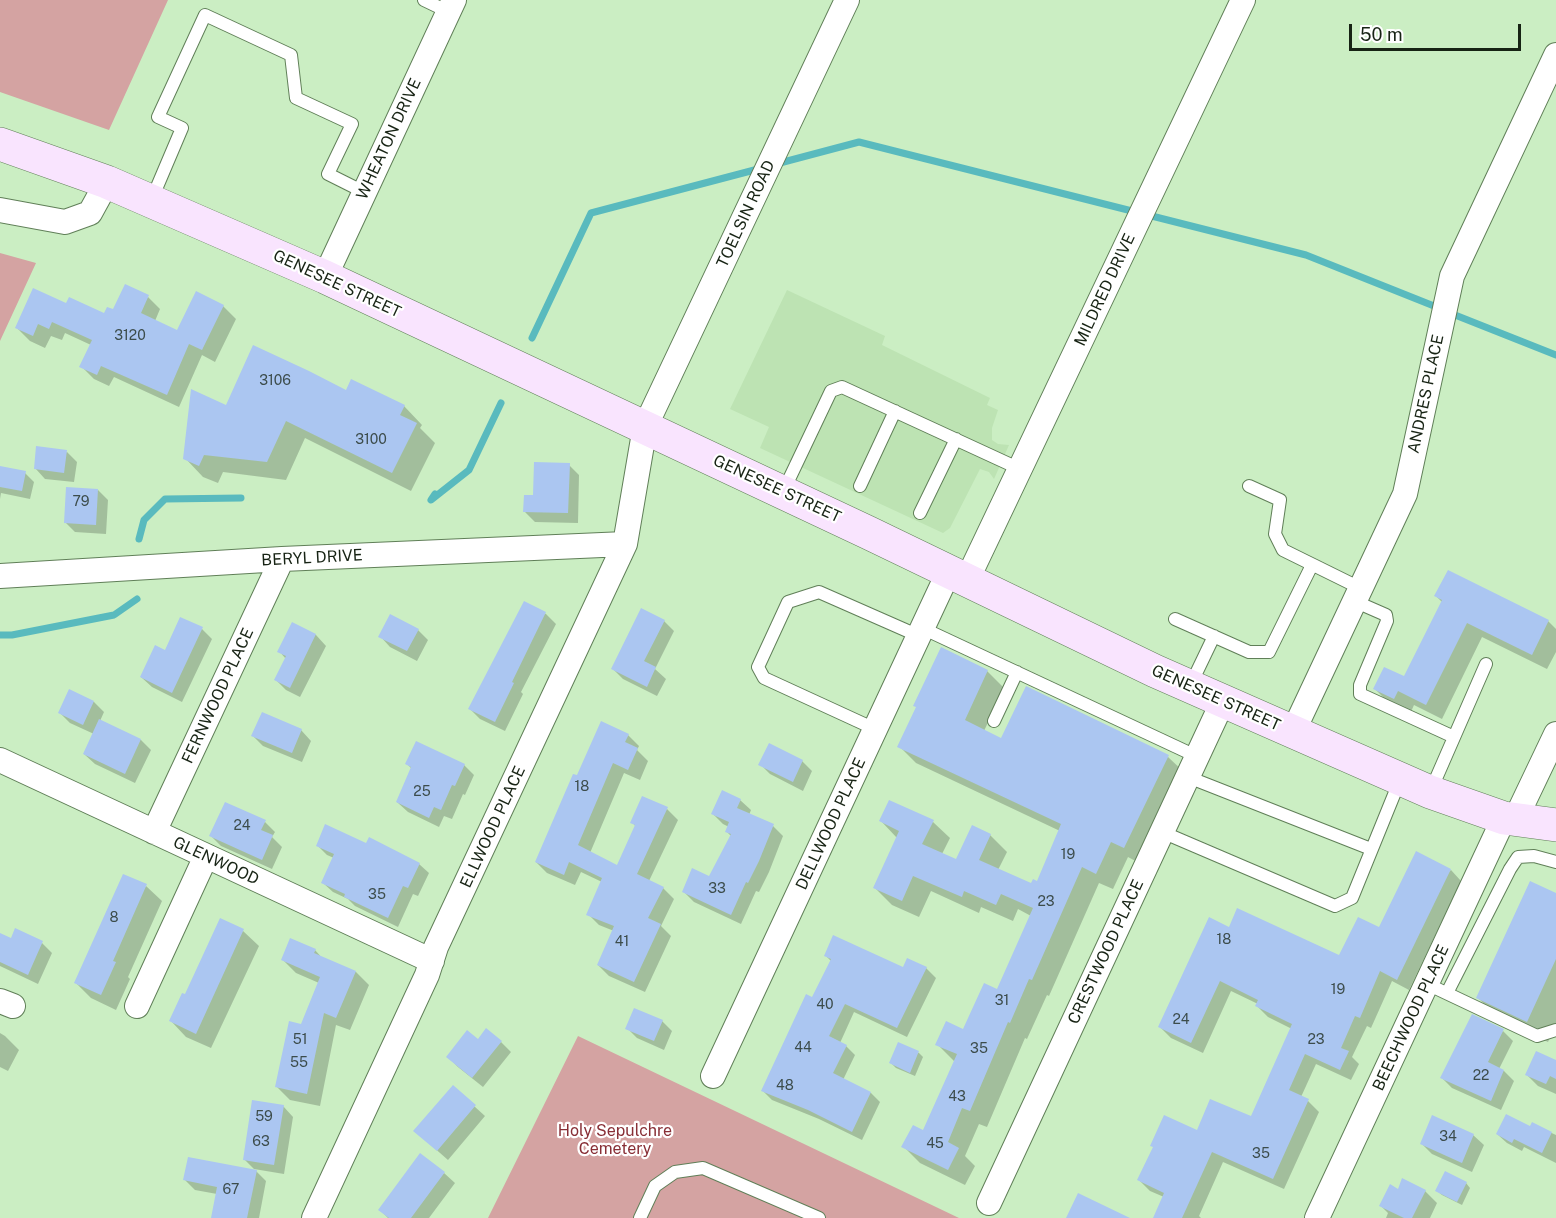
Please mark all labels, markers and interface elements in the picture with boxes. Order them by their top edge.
scale bar [1352,12,1524,50]
text: 50 m [1360,24,1403,45]
street label: WHEATON DRIVE [353,75,425,203]
street label: TOELSIN ROAD [713,157,779,271]
street label: MILDRED DRIVE [1071,231,1139,349]
street label: GENESEE STREET [270,246,404,322]
house number: 3120 [114,328,146,344]
street label: ANDRES PLACE [1404,333,1448,455]
house number: 3106 [259,373,291,389]
house number: 3100 [355,432,387,448]
street label: GENESEE STREET [710,451,844,527]
house number: 79 [73,494,89,510]
street label: BERYL DRIVE [261,546,363,570]
street label: FERNWOOD PLACE [178,625,258,767]
street label: GENESEE STREET [1149,661,1283,735]
street label: DELLWOOD PLACE [792,755,870,893]
street label: ELLWOOD PLACE [456,763,530,891]
house number: 18 [575,779,589,795]
house number: 25 [413,784,431,800]
house number: 24 [233,818,251,834]
street label: GLENWOOD [170,833,262,889]
house number: 19 [1061,847,1075,863]
street label: CRESTWOOD PLACE [1064,877,1148,1027]
house number: 33 [708,881,726,897]
house number: 35 [368,887,386,903]
house number: 23 [1037,894,1055,910]
house number: 8 [109,910,119,926]
house number: 18 [1217,932,1231,948]
house number: 41 [615,934,629,950]
street label: BEECHWOOD PLACE [1369,942,1453,1094]
house number: 19 [1331,982,1345,998]
house number: 31 [995,993,1009,1009]
house number: 40 [816,997,834,1013]
house number: 24 [1172,1012,1190,1028]
house number: 51 [293,1032,307,1048]
house number: 23 [1307,1032,1325,1048]
house number: 44 [794,1040,812,1056]
house number: 35 [970,1041,988,1057]
house number: 55 [290,1055,308,1071]
house number: 22 [1473,1068,1489,1084]
house number: 48 [776,1078,794,1094]
house number: 43 [948,1089,966,1105]
house number: 59 [255,1109,273,1125]
park label: Holy Sepulchre Cemetery [558,1121,672,1159]
house number: 34 [1439,1129,1457,1145]
house number: 63 [252,1134,270,1150]
house number: 45 [926,1136,944,1152]
house number: 35 [1252,1146,1270,1162]
house number: 67 [223,1182,239,1198]

